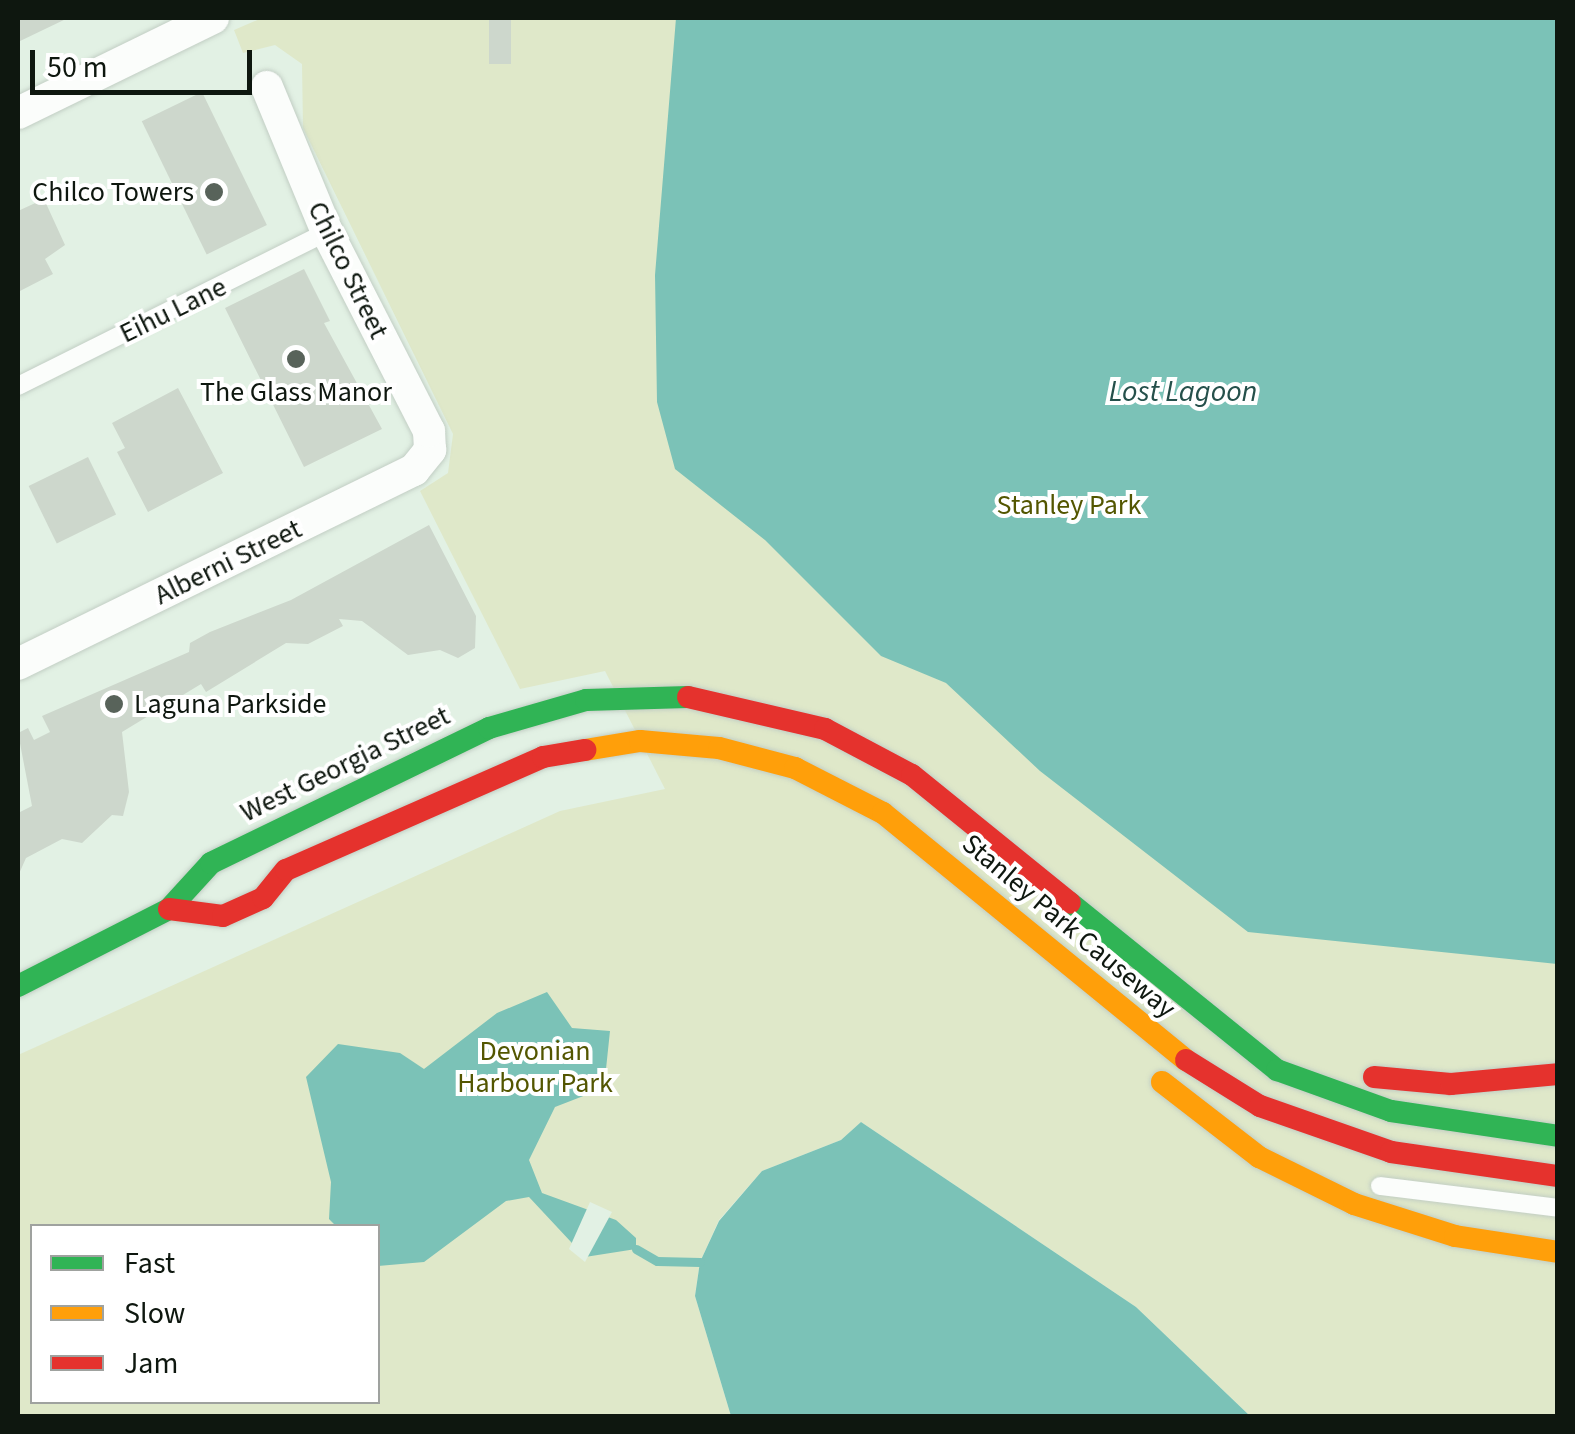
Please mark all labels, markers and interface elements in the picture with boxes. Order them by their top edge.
scale bar [35,30,258,92]
text: 50 m [47,46,108,89]
place label: Chilco Towers [32,175,194,209]
marker: Chilco Towers [203,181,225,203]
street label: Chilco Street [300,196,396,344]
street label: Eihu Lane [114,270,232,350]
marker: The Glass Manor [285,348,307,370]
water label: Lost Lagoon [1109,374,1257,410]
place label: The Glass Manor [200,375,392,409]
park label: Stanley Park [997,488,1141,522]
street label: Alberni Street [149,512,307,612]
place label: Laguna Parkside [134,687,326,721]
marker: Laguna Parkside [103,693,125,715]
street label: West Georgia Street [235,699,455,829]
street label: Stanley Park Causeway [955,827,1183,1025]
park label: Devonian Harbour Park [457,1034,613,1100]
legend [30,1224,380,1404]
text: Fast [124,1242,175,1285]
text: Slow [124,1292,185,1335]
text: Jam [124,1342,178,1385]

